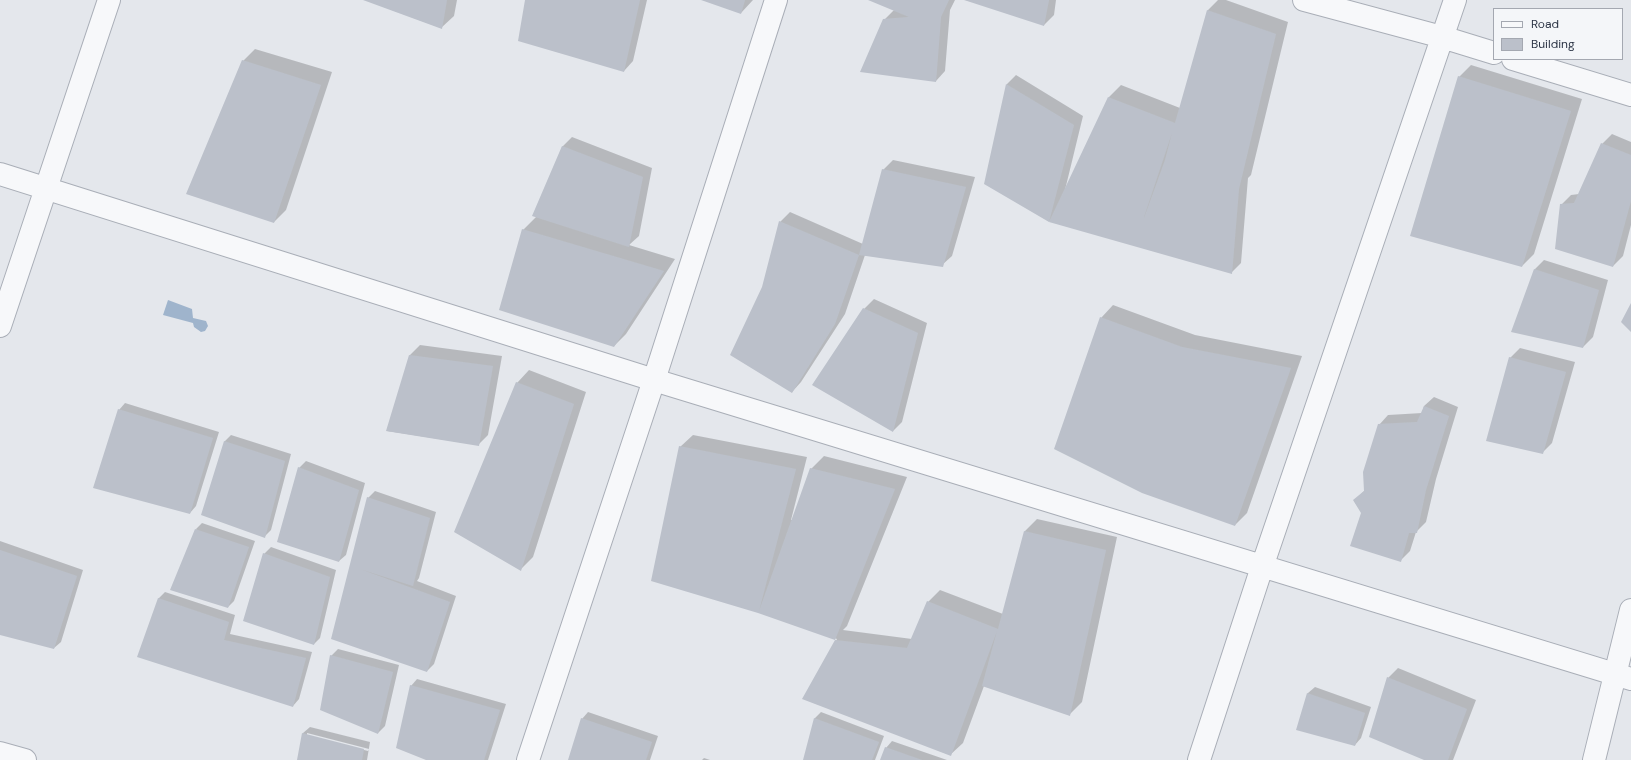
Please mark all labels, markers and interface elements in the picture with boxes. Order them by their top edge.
legend [1493,8,1623,60]
text: Road [1531,16,1559,32]
text: Building [1531,36,1575,52]

